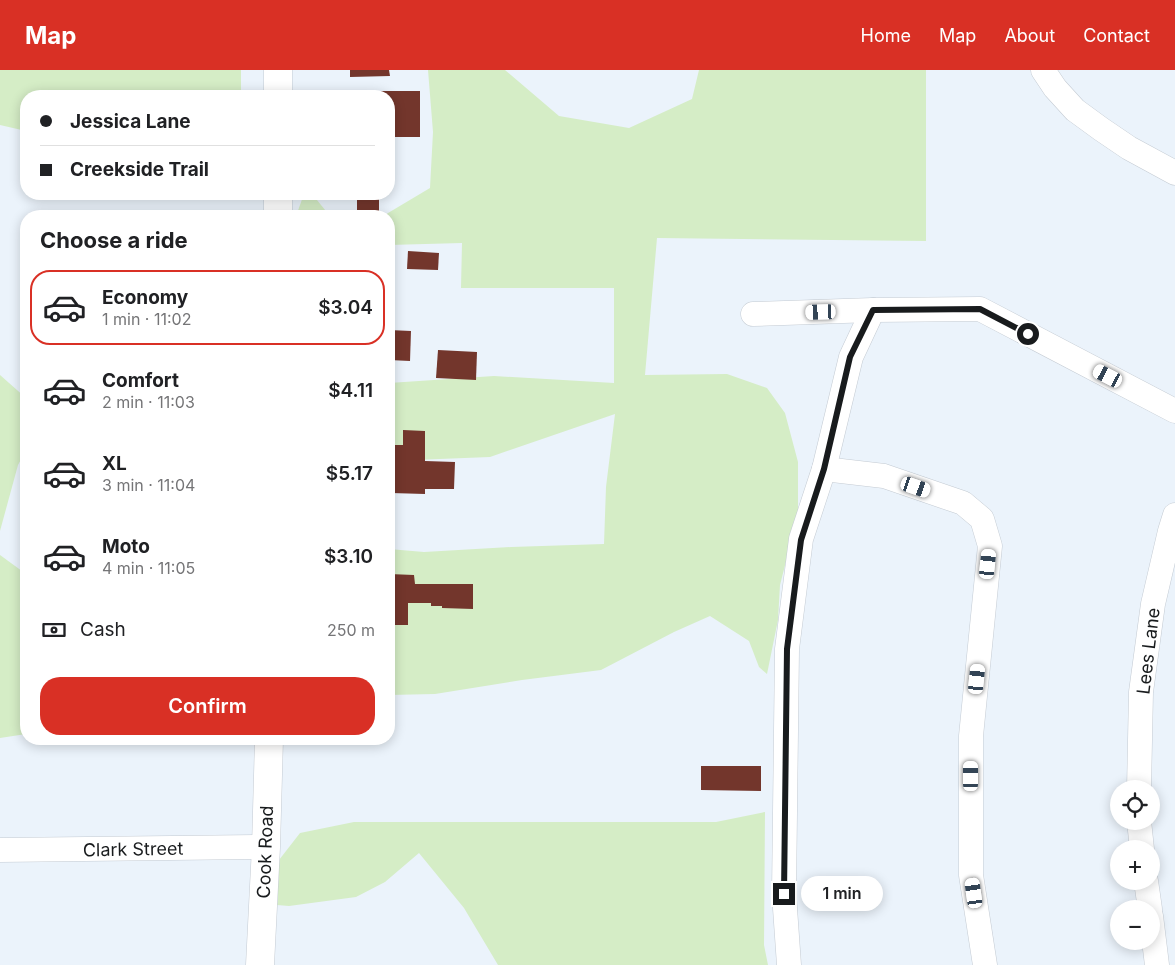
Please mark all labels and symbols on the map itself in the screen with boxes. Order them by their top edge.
car [805,304,836,320]
route start [1017,323,1039,345]
car [1091,363,1124,389]
car [899,475,932,499]
car [978,548,997,580]
street label: Lees Lane [1132,606,1164,696]
car [967,663,986,695]
car [963,761,978,791]
street label: Cook Road [253,805,277,899]
street label: Clark Street [83,838,183,860]
callout: 1 min [802,876,884,912]
car [964,877,983,909]
route end [773,883,795,905]

